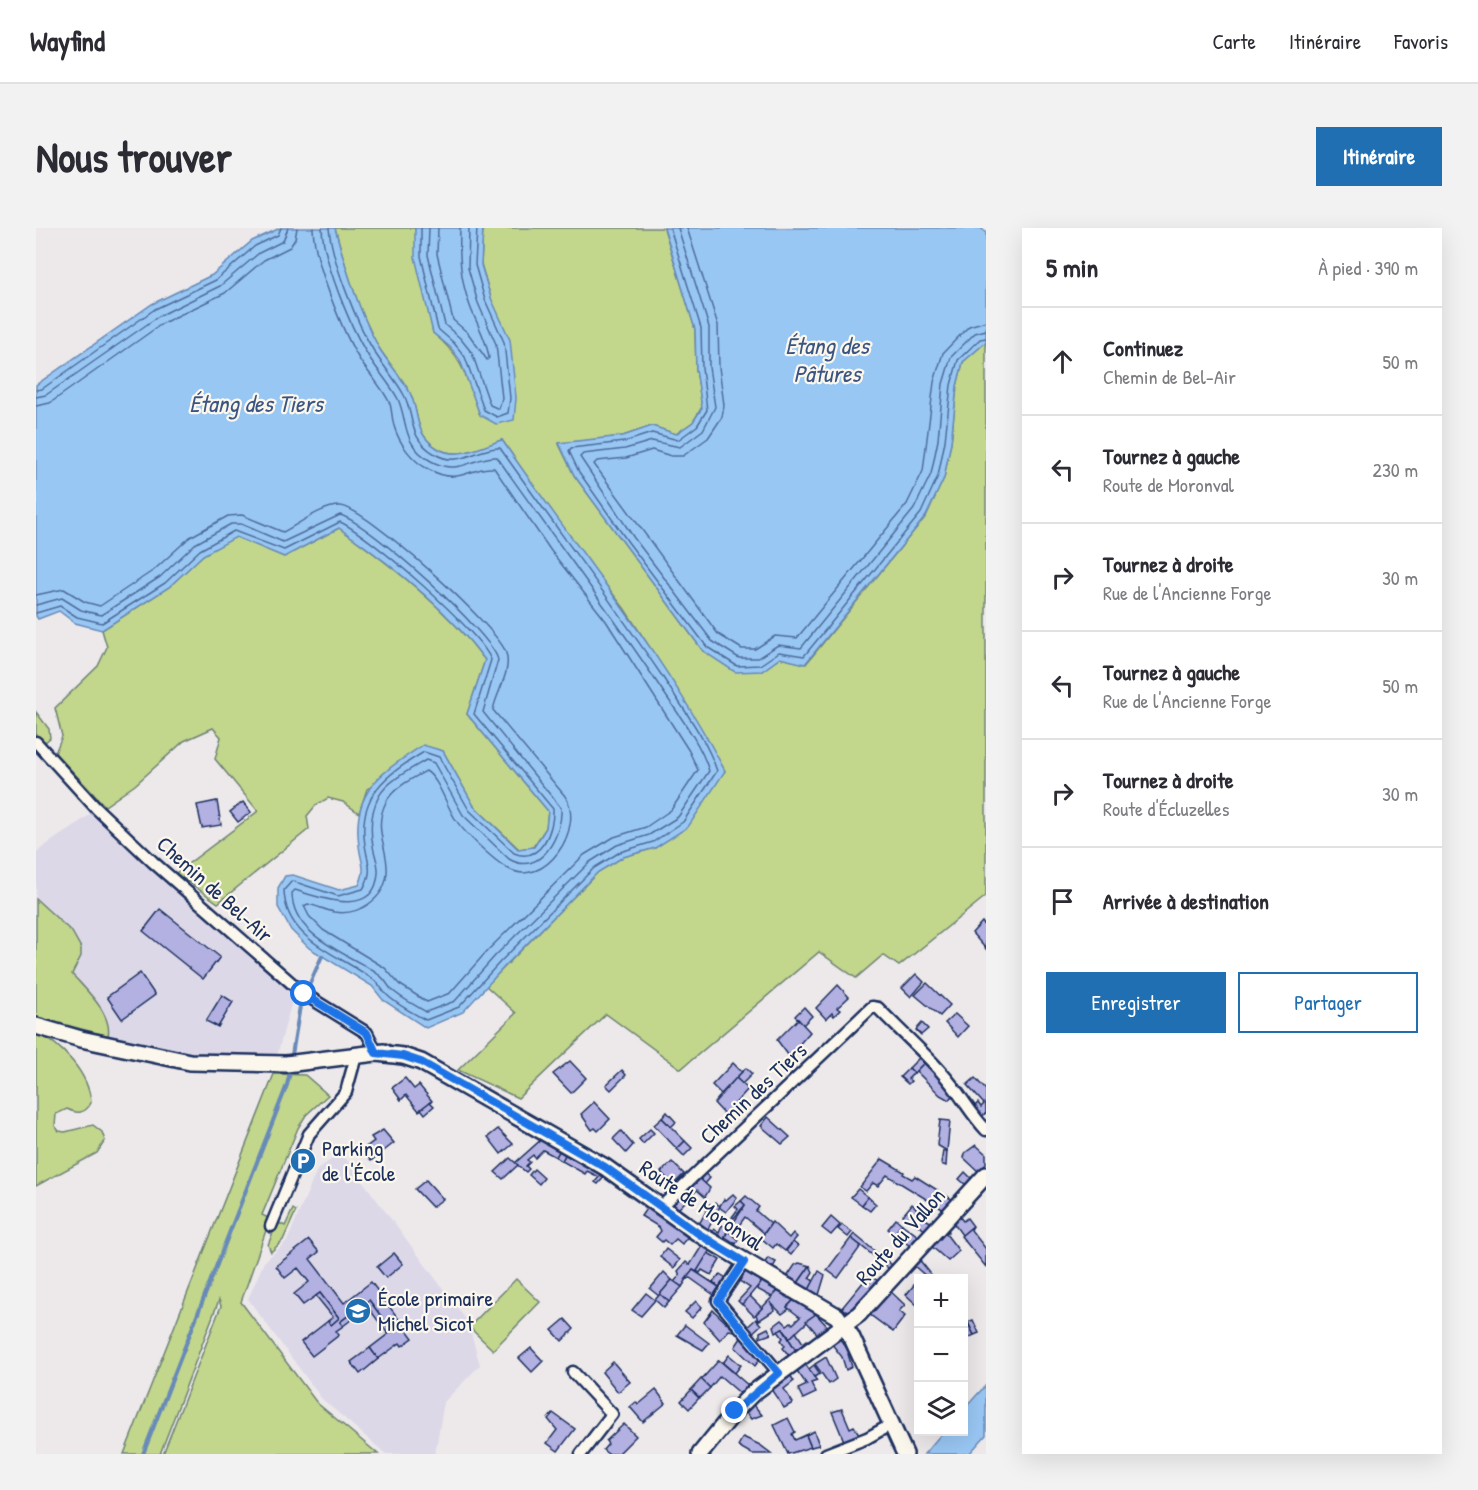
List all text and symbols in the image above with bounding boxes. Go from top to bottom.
text: Wayfind [30,22,105,60]
text: Carte [1213,27,1256,56]
text: Itinéraire [1289,27,1361,56]
text: Favoris [1394,27,1448,56]
button: Itinéraire [1316,127,1442,186]
text: Nous trouver [36,128,232,185]
text: 5 min [1046,250,1098,285]
text: À pied · 390 m [1318,254,1418,281]
water label: Étang des Pâtures [785,329,871,389]
text: Continuez [1103,333,1183,363]
icon: ahead [1046,345,1079,378]
text: 50 m [1382,348,1418,375]
text: Chemin de Bel-Air [1103,363,1236,390]
water label: Étang des Tiers [189,387,326,420]
text: Tournez à gauche [1103,441,1240,471]
icon: left [1046,453,1079,486]
text: 230 m [1373,456,1418,483]
text: Route de Moronval [1103,471,1234,498]
text: Tournez à droite [1103,549,1233,579]
icon: right [1046,561,1079,594]
text: 30 m [1382,564,1418,591]
text: Rue de l'Ancienne Forge [1103,579,1271,606]
text: Tournez à gauche [1103,657,1240,687]
icon: left [1046,669,1079,702]
text: 50 m [1382,672,1418,699]
text: Rue de l'Ancienne Forge [1103,687,1271,714]
text: Tournez à droite [1103,765,1233,795]
icon: right [1046,777,1079,810]
text: 30 m [1382,780,1418,807]
text: Route d'Écluzelles [1103,795,1229,822]
street label: Chemin de Bel-Air [151,829,280,949]
icon: arrive [1046,885,1079,918]
text: Arrivée à destination [1103,886,1269,916]
button: Enregistrer [1046,972,1226,1033]
button: Partager [1238,972,1418,1033]
route start [290,980,316,1006]
street label: Chemin des Tiers [693,1035,813,1151]
place label: Parking de l'École [322,1133,396,1188]
parking icon: Parking de l'École [288,1146,318,1176]
street label: Route de Moronval [634,1152,770,1258]
street label: Route du Vallon [848,1181,952,1291]
map controls [914,1274,968,1436]
button: + [914,1274,968,1328]
place label: École primaire Michel Sicot [378,1283,494,1338]
school or university icon: École primaire Michel Sicot [343,1296,373,1326]
button: − [914,1328,968,1382]
button: layers [914,1382,968,1436]
route end [721,1397,747,1423]

